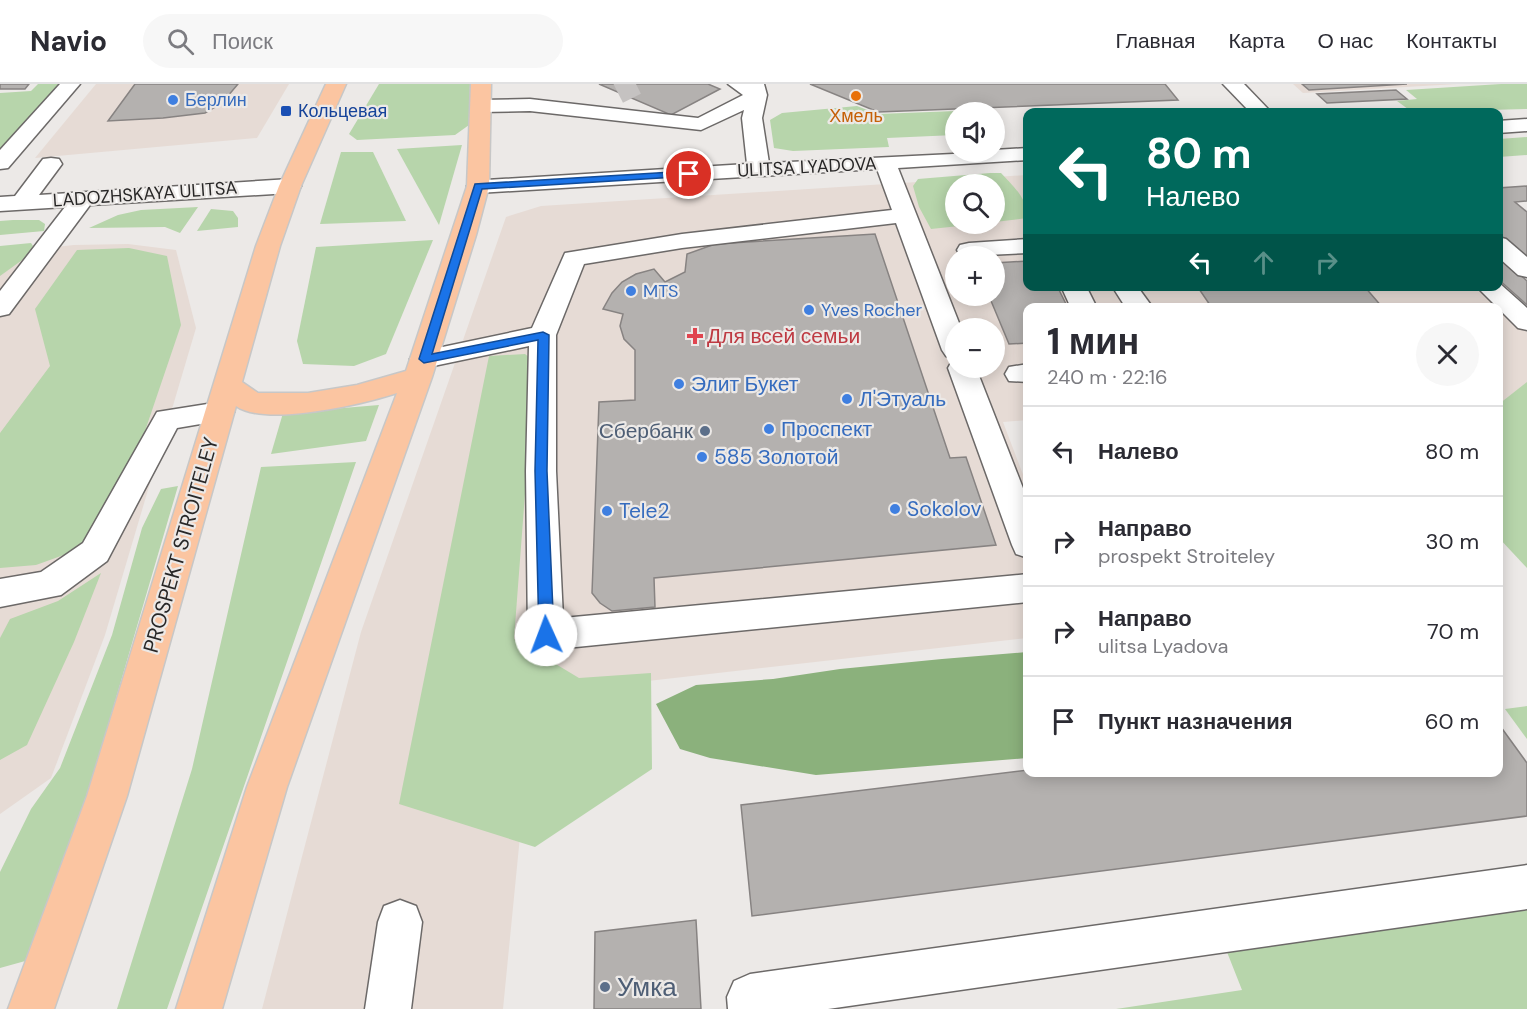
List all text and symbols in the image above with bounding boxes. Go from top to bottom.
search box [143,14,563,68]
text: Navio [30,23,107,60]
icon: search [164,25,197,58]
text: Поиск [212,27,273,56]
text: Главная [1115,27,1195,55]
text: Карта [1228,27,1285,55]
text: О нас [1318,27,1373,55]
text: Контакты [1406,27,1497,55]
place label: Берлин [185,88,247,112]
marker: Хмель [849,89,863,103]
marker: Берлин [166,93,180,107]
place label: Кольцевая [298,99,387,123]
map controls [945,102,1005,378]
button: sound [945,102,1005,162]
marker: Кольцевая [279,104,293,118]
place label: Хмель [829,104,883,128]
text: 80 m [1146,126,1252,181]
icon: left [1047,132,1125,210]
pin [663,148,714,199]
street label: ULITSA LYADOVA [737,151,877,183]
icon: arrive [672,157,705,190]
button: search [945,174,1005,234]
street label: LADOZHSKAYA ULITSA [52,176,238,212]
text: Налево [1146,179,1240,214]
button: + [945,246,1005,306]
icon: left [1184,246,1217,279]
icon: ahead [1247,246,1280,279]
icon: right [1310,246,1343,279]
place label: MTS [643,279,678,303]
marker: MTS [624,284,638,298]
place label: Yves Rocher [821,298,922,322]
marker: Yves Rocher [802,303,816,317]
button: − [945,318,1005,378]
text: 1 мин [1047,318,1139,365]
place label: Для всей семьи [707,322,860,350]
button: close [1416,323,1479,386]
marker: Для всей семьи [688,329,702,343]
text: 240 m · 22:16 [1047,364,1168,390]
place label: Элит Букет [691,370,799,398]
marker: Элит Букет [672,377,686,391]
place label: Л'Этуаль [859,385,946,413]
marker: Л'Этуаль [840,392,854,406]
place label: Проспект [781,415,872,443]
place label: Сбербанк [599,417,694,445]
marker: Проспект [762,422,776,436]
marker: Сбербанк [698,424,712,438]
street label: PROSPEKT STROITELEY [137,434,225,656]
icon: left [1047,435,1080,468]
text: Налево [1098,437,1179,466]
text: 80 m [1425,437,1479,466]
place label: 585 Золотой [714,443,838,471]
marker: 585 Золотой [695,450,709,464]
place label: Sokolov [907,495,982,523]
place label: Tele2 [619,497,670,525]
marker: Sokolov [888,502,902,516]
marker: Tele2 [600,504,614,518]
text: Направо [1098,514,1192,543]
icon: right [1047,525,1080,558]
text: 30 m [1425,527,1479,556]
text: prospekt Stroiteley [1098,543,1275,569]
position arrow [514,603,578,667]
text: Направо [1098,604,1192,633]
icon: right [1047,615,1080,648]
text: 70 m [1427,617,1479,646]
text: ulitsa Lyadova [1098,633,1228,659]
icon: arrive [1047,705,1080,738]
text: Пункт назначения [1098,707,1293,736]
text: 60 m [1425,707,1479,736]
place label: Умка [617,970,677,1004]
marker: Умка [598,980,612,994]

